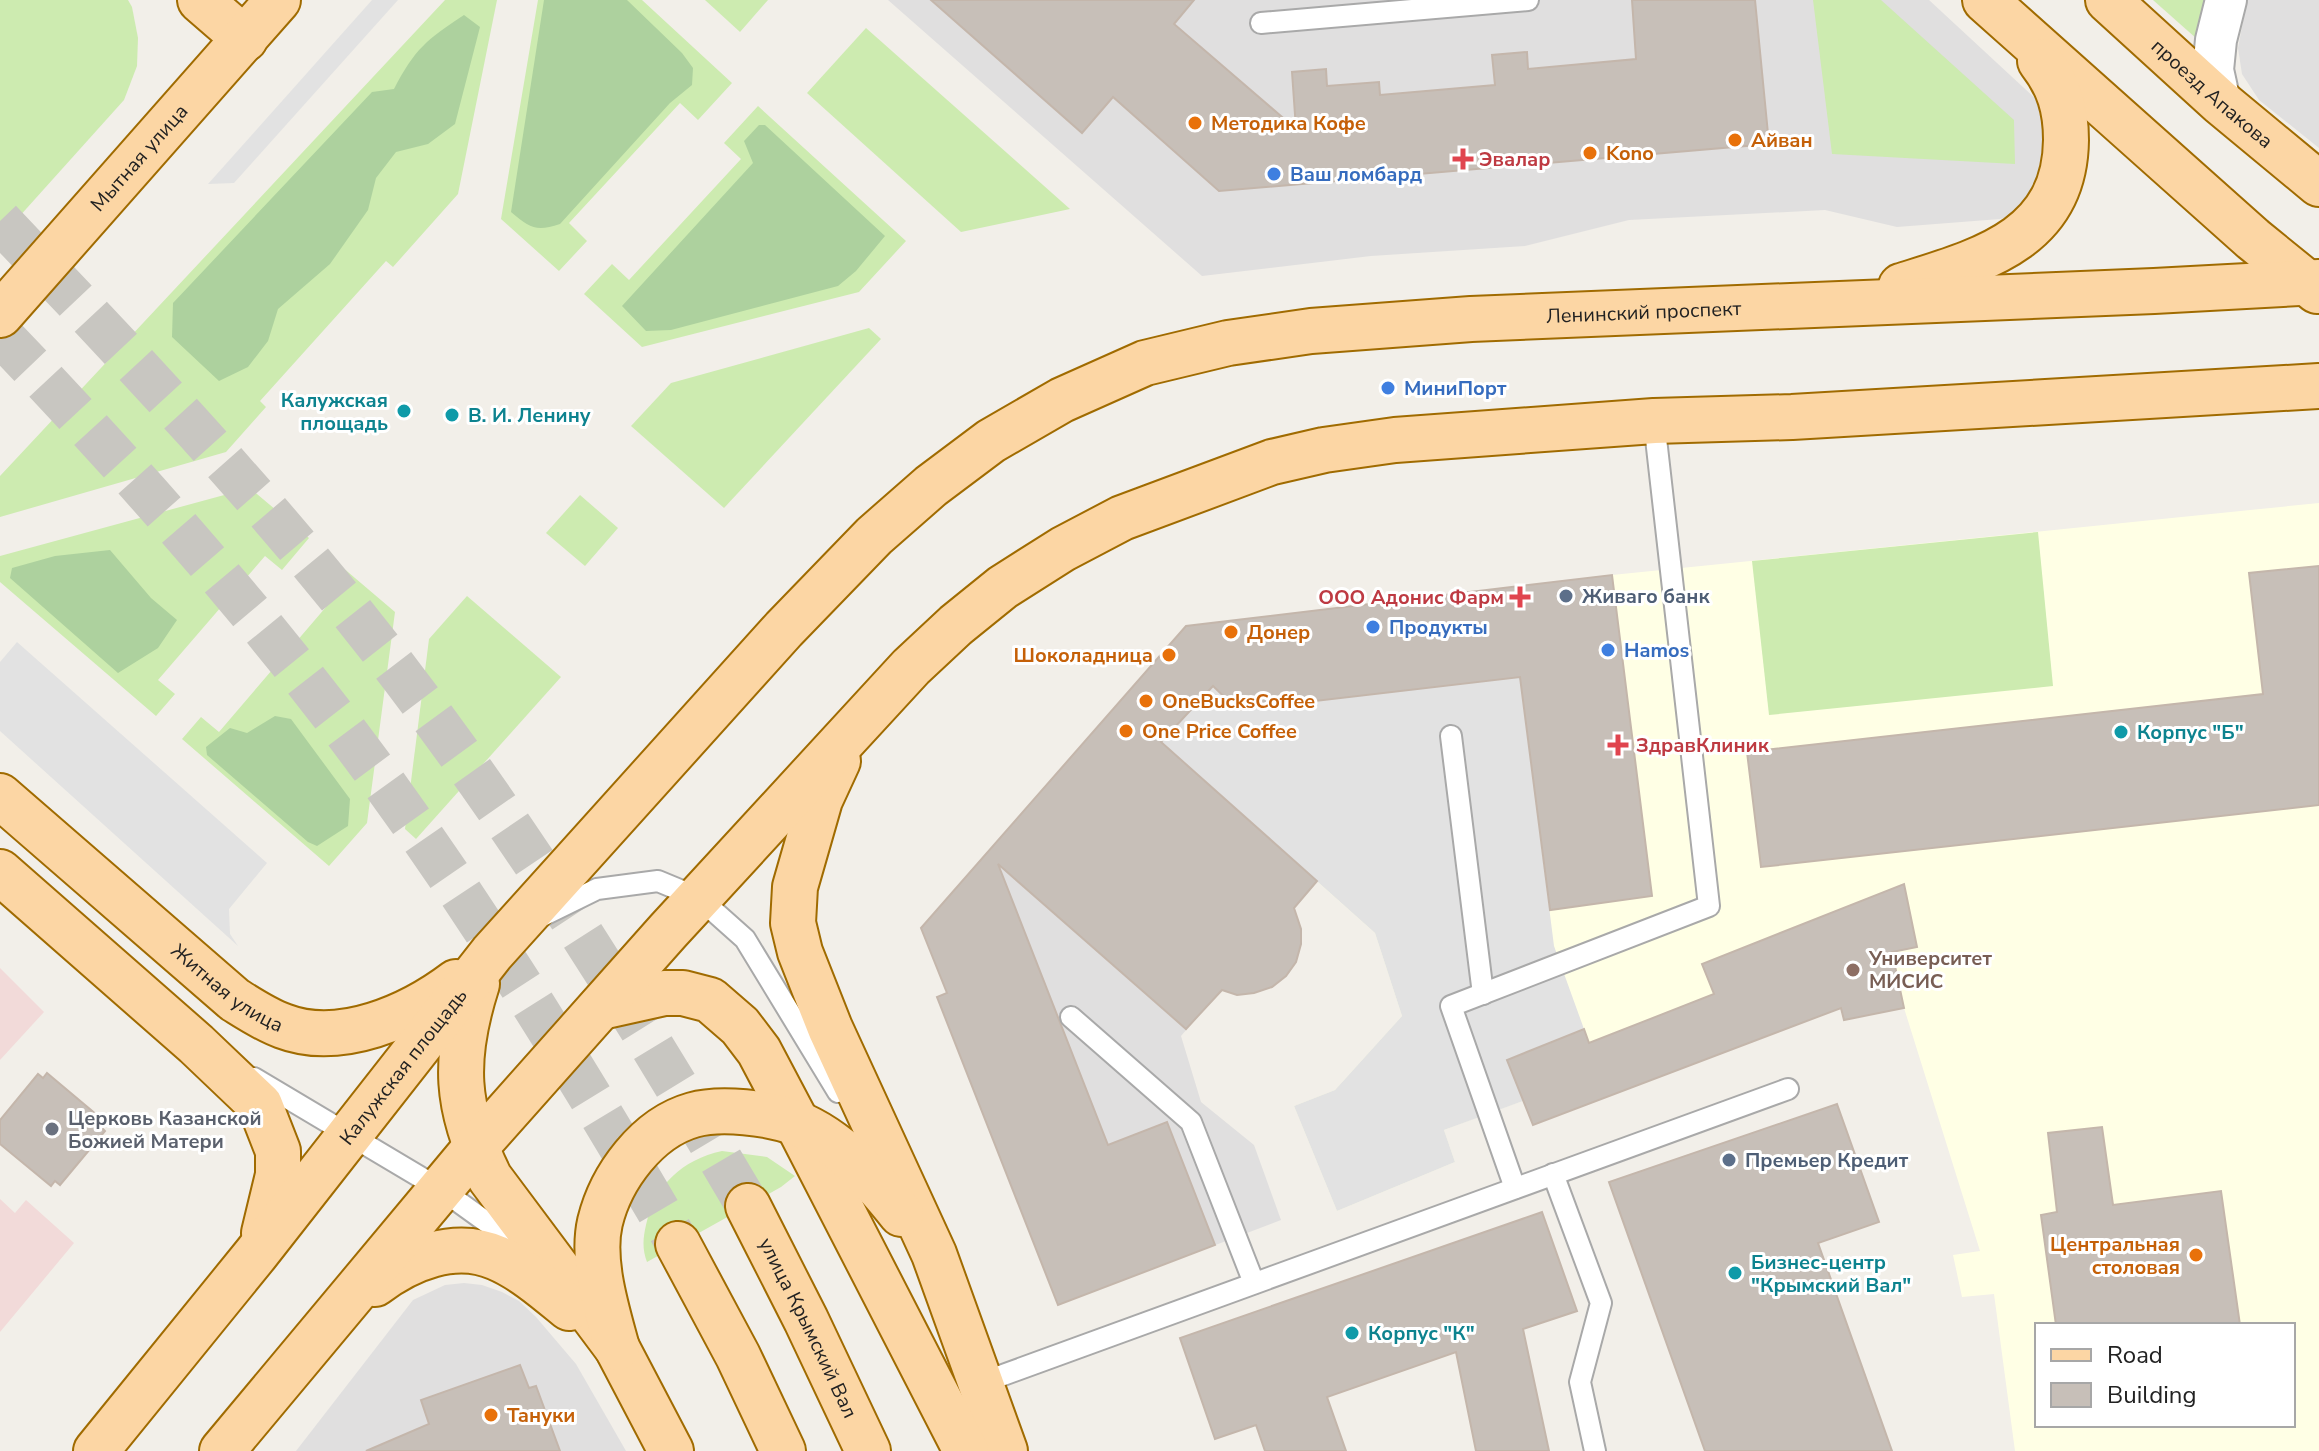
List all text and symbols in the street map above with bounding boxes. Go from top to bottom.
street label: проезд Апакова [2146,33,2279,154]
street label: Мытная улица [84,98,194,217]
place label: Методика Кофе [1211,110,1366,137]
marker: Методика Кофе [1186,114,1204,132]
place label: Айван [1751,127,1813,154]
marker: Айван [1726,131,1744,149]
place label: Kono [1606,140,1654,167]
marker: Kono [1581,144,1599,162]
place label: Эвалар [1479,146,1551,173]
marker: Эвалар [1454,150,1472,168]
place label: Ваш ломбард [1290,161,1422,188]
marker: Ваш ломбард [1265,165,1283,183]
street label: Ленинский проспект [1545,294,1742,329]
place label: МиниПорт [1404,375,1507,402]
marker: МиниПорт [1379,379,1397,397]
place label: Калужская площадь [281,387,388,437]
marker: Калужская площадь [395,402,413,420]
place label: В. И. Ленину [468,402,591,429]
marker: В. И. Ленину [443,406,461,424]
place label: Живаго банк [1582,583,1710,610]
place label: ООО Адонис Фарм [1318,584,1504,611]
marker: Живаго банк [1557,587,1575,605]
marker: ООО Адонис Фарм [1511,588,1529,606]
place label: Продукты [1389,614,1488,641]
marker: Продукты [1364,618,1382,636]
place label: Донер [1247,619,1310,646]
marker: Донер [1222,623,1240,641]
place label: Hamos [1624,637,1689,664]
marker: Hamos [1599,641,1617,659]
place label: Шоколадница [1014,642,1153,669]
marker: Шоколадница [1160,646,1178,664]
place label: OneBucksCoffee [1162,688,1315,715]
marker: OneBucksCoffee [1137,692,1155,710]
place label: One Price Coffee [1142,718,1297,745]
place label: Корпус "Б" [2137,719,2244,746]
marker: One Price Coffee [1117,722,1135,740]
marker: Корпус "Б" [2112,723,2130,741]
place label: ЗдравКлиник [1636,732,1770,759]
marker: ЗдравКлиник [1607,734,1629,756]
street label: Житная улица [166,937,287,1038]
place label: Университет МИСИС [1868,945,1992,995]
marker: Университет МИСИС [1844,961,1862,979]
street label: Калужская площадь [333,983,473,1151]
place label: Церковь Казанской Божией Матери [68,1105,262,1155]
marker: Церковь Казанской Божией Матери [43,1120,61,1138]
place label: Премьер Кредит [1745,1147,1909,1174]
marker: Премьер Кредит [1720,1151,1738,1169]
place label: Центральная столовая [2050,1231,2180,1281]
street label: улица Крымский Вал [753,1233,864,1422]
marker: Центральная столовая [2187,1246,2205,1264]
place label: Бизнес-центр "Крымский Вал" [1751,1249,1911,1299]
marker: Бизнес-центр "Крымский Вал" [1726,1264,1744,1282]
place label: Корпус "К" [1368,1320,1475,1347]
legend [2035,1323,2295,1427]
marker: Корпус "К" [1343,1324,1361,1342]
text: Road [2107,1339,2163,1371]
text: Building [2107,1379,2197,1411]
place label: Тануки [507,1402,575,1429]
marker: Тануки [482,1406,500,1424]

